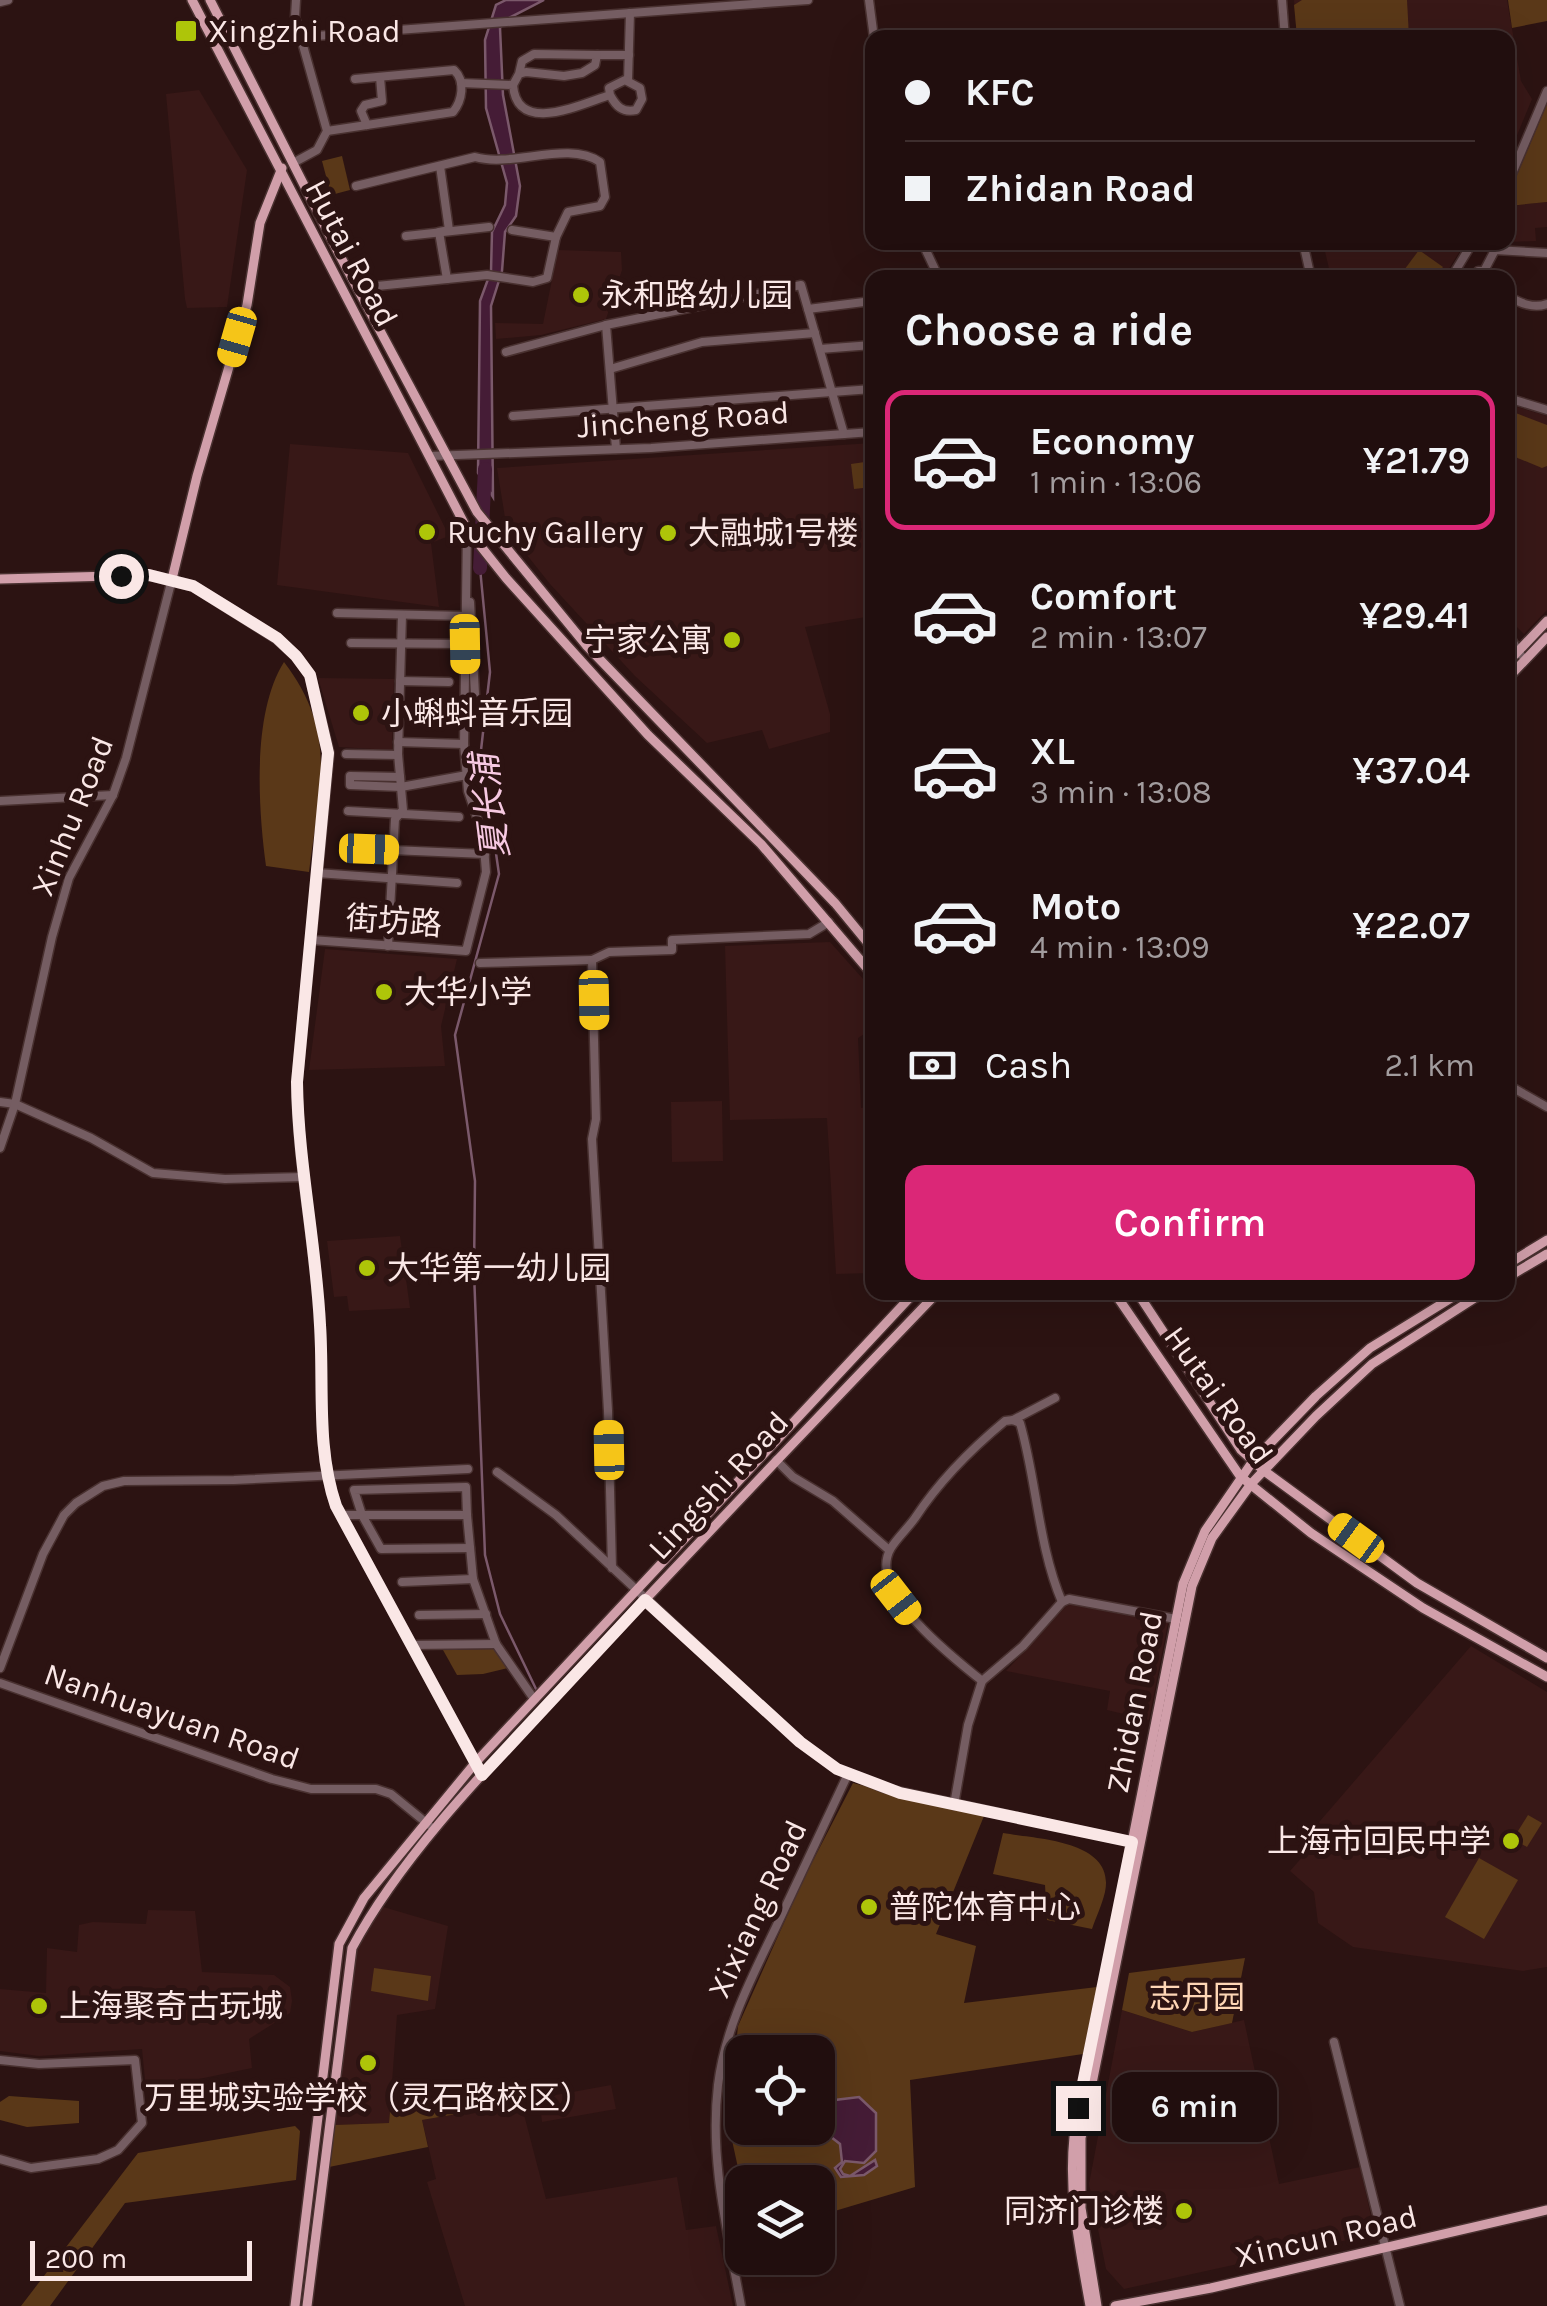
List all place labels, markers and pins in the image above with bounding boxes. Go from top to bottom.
place label: Xingzhi Road [208,13,401,50]
marker: Xingzhi Road [173,18,199,44]
place label: 永和路幼儿园 [601,277,793,314]
marker: 永和路幼儿园 [570,284,592,306]
place label: Ruchy Gallery [447,514,643,551]
place label: 大融城1号楼 [688,515,859,552]
marker: Ruchy Gallery [416,521,438,543]
marker: 大融城1号楼 [657,522,679,544]
place label: 宁家公寓 [584,622,712,659]
marker: 宁家公寓 [721,629,743,651]
place label: 小蝌蚪音乐园 [381,695,573,732]
marker: 小蝌蚪音乐园 [350,702,372,724]
place label: 大华小学 [404,974,532,1011]
marker: 大华小学 [373,981,395,1003]
place label: 大华第一幼儿园 [387,1250,611,1287]
marker: 大华第一幼儿园 [356,1257,378,1279]
place label: 上海市回民中学 [1267,1823,1491,1860]
marker: 上海市回民中学 [1500,1830,1522,1852]
place label: 普陀体育中心 [889,1889,1081,1926]
marker: 普陀体育中心 [858,1896,880,1918]
place label: 上海聚奇古玩城 [59,1988,283,2025]
marker: 上海聚奇古玩城 [28,1995,50,2017]
marker: 万里城实验学校（灵石路校区） [357,2052,379,2074]
place label: 万里城实验学校（灵石路校区） [144,2080,592,2117]
place label: 同济门诊楼 [1004,2193,1164,2230]
marker: 同济门诊楼 [1173,2200,1195,2222]

